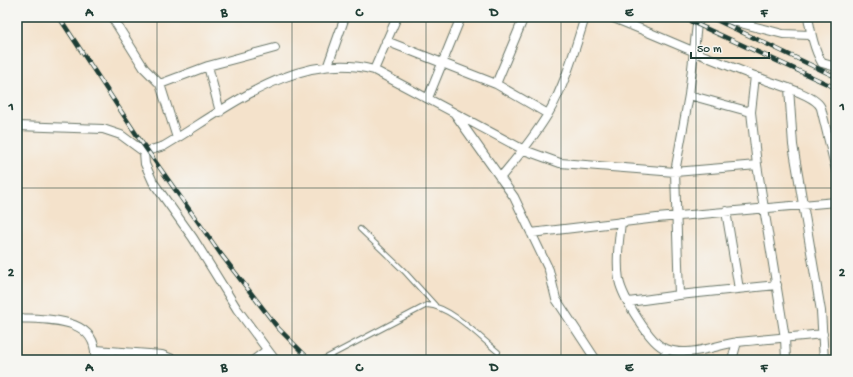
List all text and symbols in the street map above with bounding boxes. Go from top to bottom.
text: A [84,6,94,21]
text: B [220,6,229,21]
text: C [354,6,364,21]
text: D [489,6,499,21]
text: E [625,6,634,21]
text: F [760,6,769,21]
scale bar [691,34,769,60]
text: 50 m [697,43,722,57]
text: 1 [7,100,14,115]
text: 1 [838,100,845,115]
text: 2 [8,266,15,281]
text: 2 [839,266,846,281]
text: A [84,361,94,376]
text: B [220,361,229,376]
text: C [354,361,364,376]
text: D [489,361,499,376]
text: E [625,361,634,376]
text: F [760,361,769,376]

